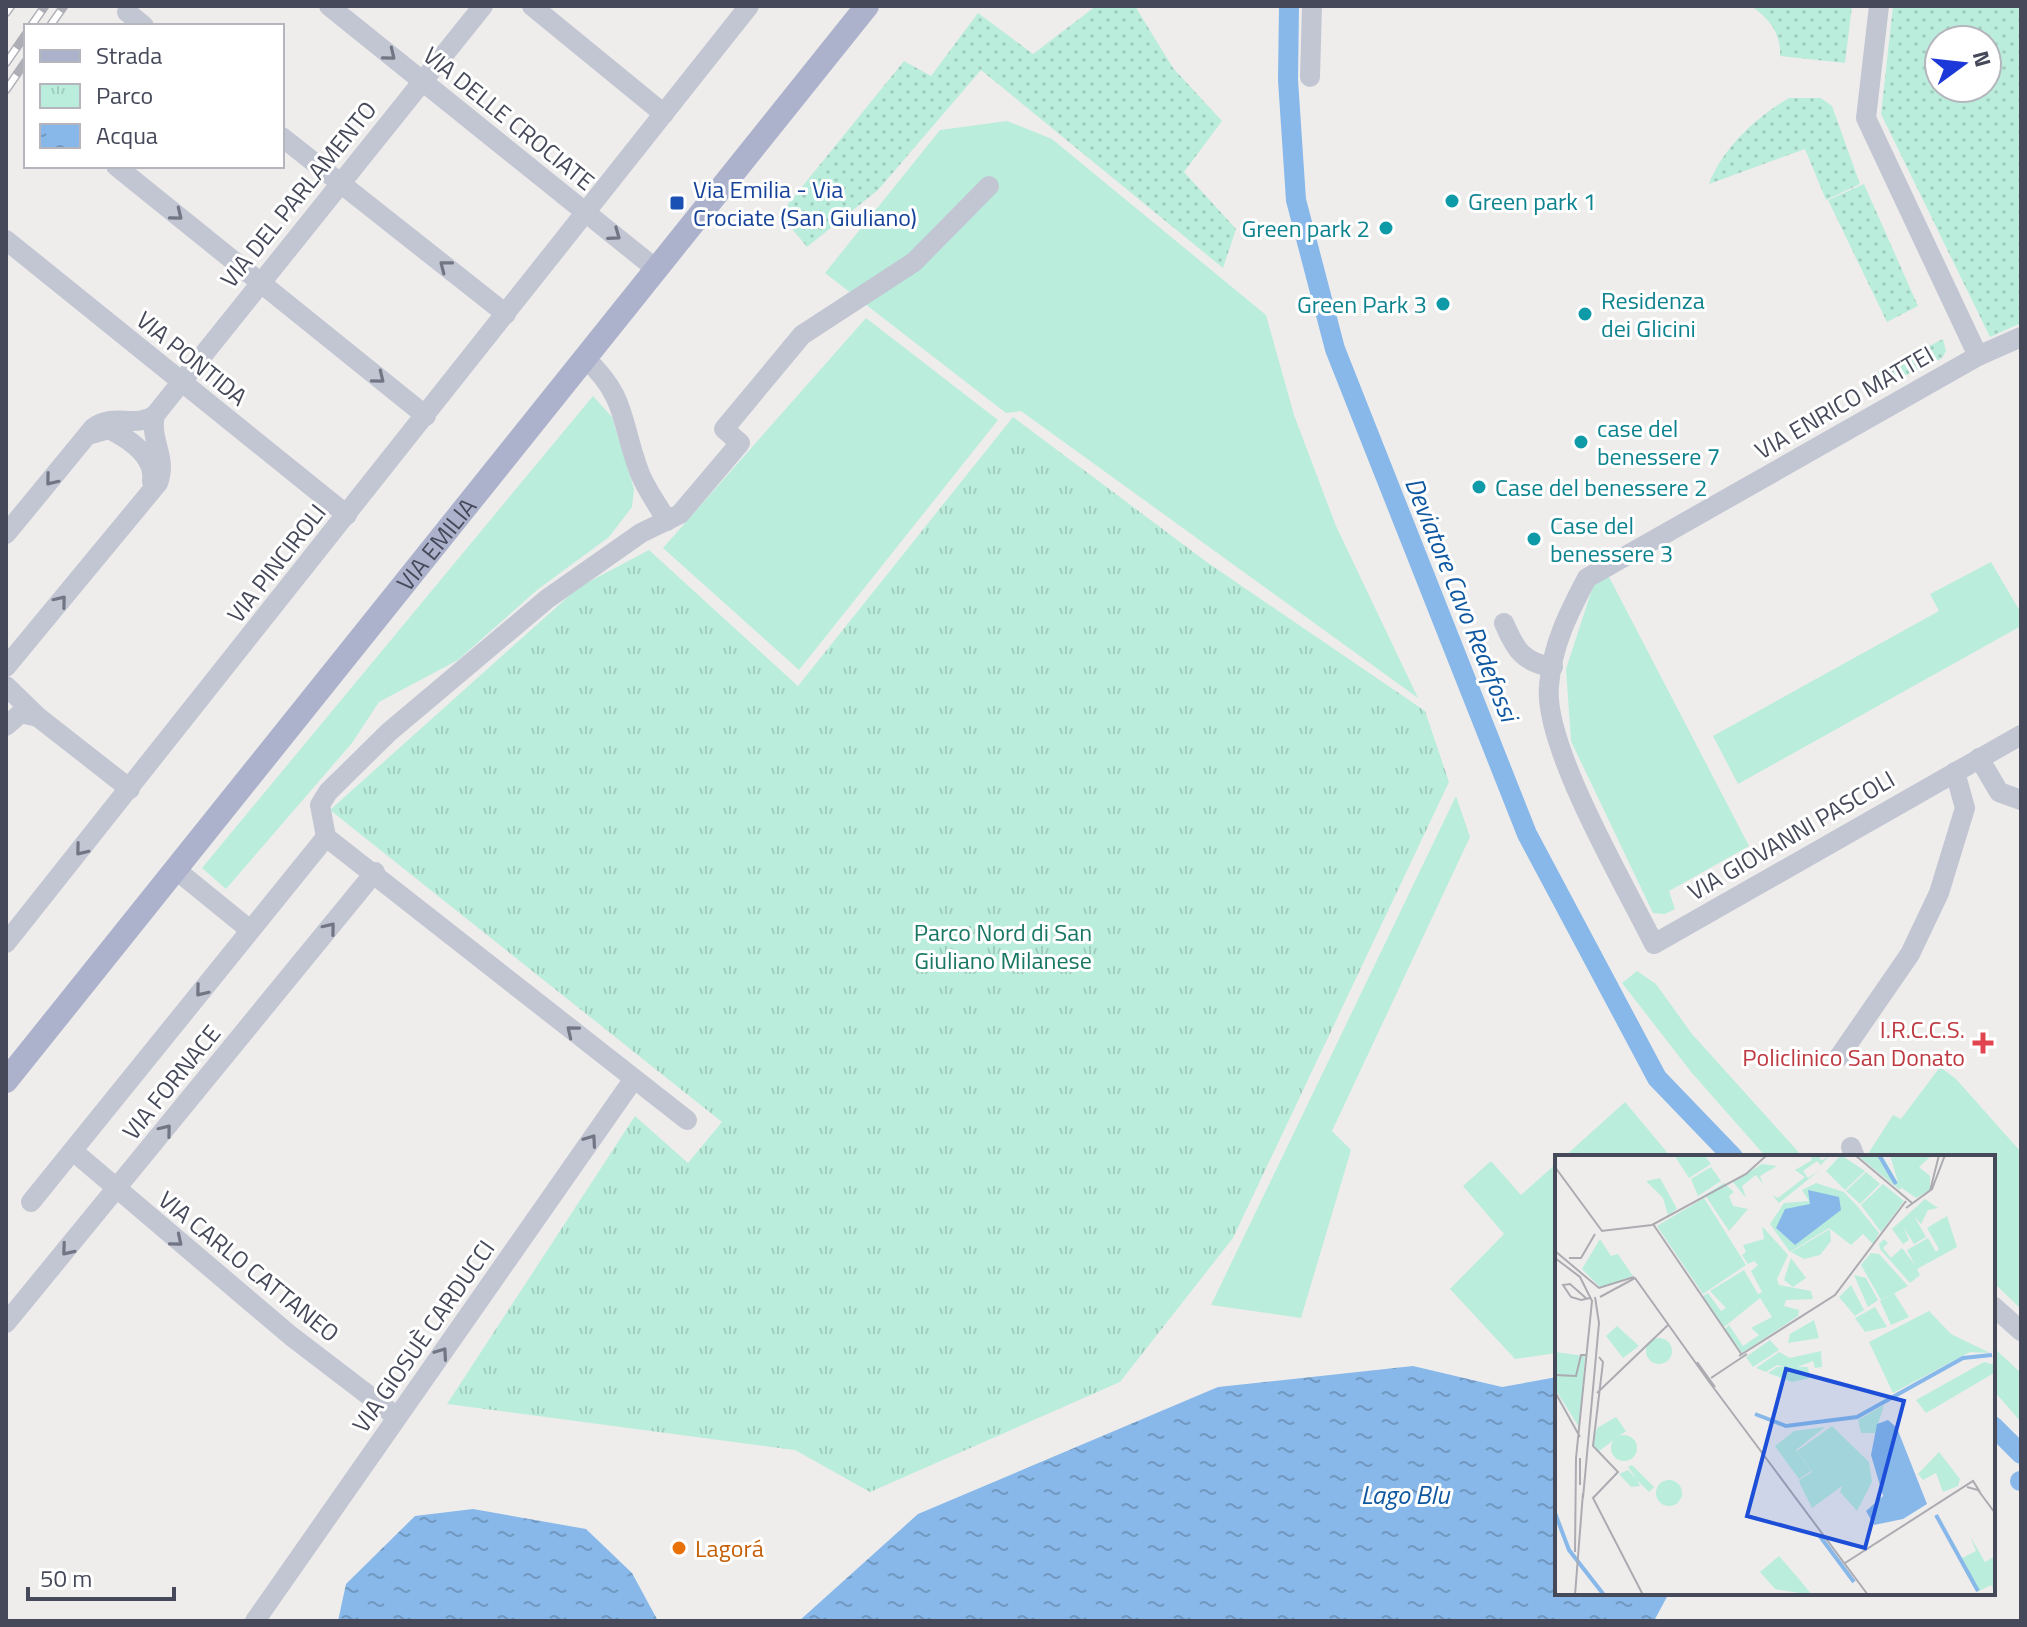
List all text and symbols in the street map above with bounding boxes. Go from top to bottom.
legend [24,24,284,168]
north arrow [1923,24,2003,104]
text: Strada [96,37,162,73]
street label: VIA DELLE CROCIATE [416,37,602,199]
one-way arrow [381,45,395,60]
text: N [1964,47,2001,71]
text: Parco [96,77,153,113]
street label: VIA DEL PARLAMENTO [211,93,385,295]
text: Acqua [96,117,158,153]
place label: Via Emilia - Via Crociate (San Giuliano) [693,171,917,235]
place label: Green park 1 [1468,183,1596,219]
marker: Green park 1 [1443,192,1461,210]
marker: Via Emilia - Via Crociate (San Giuliano) [668,194,686,212]
one-way arrow [168,205,182,220]
place label: Green park 2 [1242,210,1370,246]
marker: Green park 2 [1377,219,1395,237]
one-way arrow [606,225,620,240]
one-way arrow [440,261,454,276]
place label: Residenza dei Glicini [1601,282,1705,346]
place label: Green Park 3 [1297,286,1427,322]
marker: Green Park 3 [1434,295,1452,313]
street label: VIA PONTIDA [129,302,255,414]
marker: Residenza dei Glicini [1576,305,1594,323]
street label: VIA ENRICO MATTEI [1748,336,1940,468]
one-way arrow [370,368,384,383]
place label: case del benessere 7 [1597,410,1720,474]
marker: case del benessere 7 [1572,433,1590,451]
place label: Case del benessere 2 [1495,469,1707,505]
one-way arrow [46,471,61,485]
water label: Deviatore Cavo Redefossi [1395,471,1530,729]
marker: Case del benessere 2 [1470,478,1488,496]
street label: VIA EMILIA [387,490,485,598]
street label: VIA PINCIROLI [218,496,334,630]
place label: Case del benessere 3 [1550,507,1673,571]
marker: Case del benessere 3 [1525,530,1543,548]
one-way arrow [51,595,66,610]
street label: VIA GIOVANNI PASCOLI [1681,761,1901,909]
one-way arrow [76,841,91,855]
park label: Parco Nord di San Giuliano Milanese [914,914,1092,978]
one-way arrow [320,922,334,937]
one-way arrow [196,982,211,996]
place label: I.R.C.C.S. Policlinico San Donato [1742,1011,1965,1075]
street label: VIA FORNACE [113,1017,229,1147]
one-way arrow [566,1027,581,1041]
marker: I.R.C.C.S. Policlinico San Donato [1972,1032,1994,1054]
one-way arrow [156,1125,171,1139]
one-way arrow [581,1134,596,1149]
inset map [1555,1155,1995,1595]
street label: VIA CARLO CATTANEO [151,1182,347,1350]
one-way arrow [167,1231,182,1246]
street label: VIA GIOSUÈ CARDUCCI [343,1232,503,1440]
one-way arrow [62,1241,77,1256]
one-way arrow [432,1348,447,1362]
water label: Lago Blu [1361,1475,1451,1514]
place label: Lagorá [695,1530,764,1566]
marker: Lagorá [670,1539,688,1557]
scale bar [28,1551,174,1601]
text: 50 m [40,1560,92,1596]

